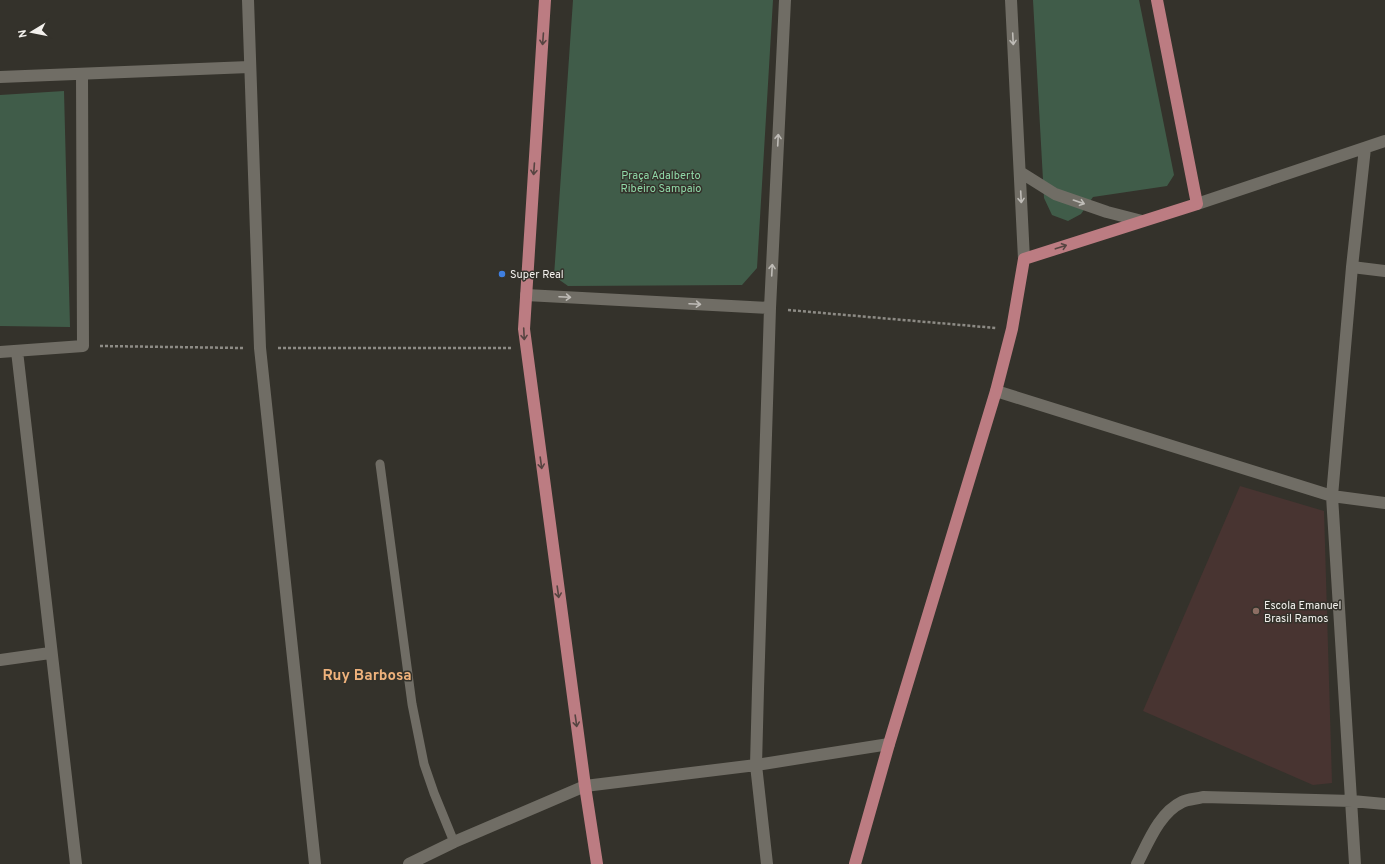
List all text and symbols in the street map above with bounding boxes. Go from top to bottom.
north arrow [12,12,52,52]
text: N [16,28,31,39]
one-way arrow [539,32,546,45]
one-way arrow [1010,32,1017,45]
one-way arrow [775,134,782,147]
one-way arrow [531,162,538,175]
park label: Praça Adalberto Ribeiro Sampaio [621,169,701,196]
one-way arrow [1017,190,1025,203]
one-way arrow [1073,199,1085,207]
one-way arrow [1054,243,1067,250]
one-way arrow [768,264,775,277]
place label: Super Real [510,268,564,282]
marker: Super Real [497,269,507,279]
one-way arrow [558,294,571,301]
one-way arrow [688,301,701,308]
one-way arrow [520,327,528,340]
one-way arrow [537,456,545,469]
one-way arrow [554,585,562,598]
place label: Escola Emanuel Brasil Ramos [1264,599,1341,626]
marker: Escola Emanuel Brasil Ramos [1251,606,1261,616]
district label: Ruy Barbosa [322,667,412,686]
one-way arrow [572,714,580,727]

